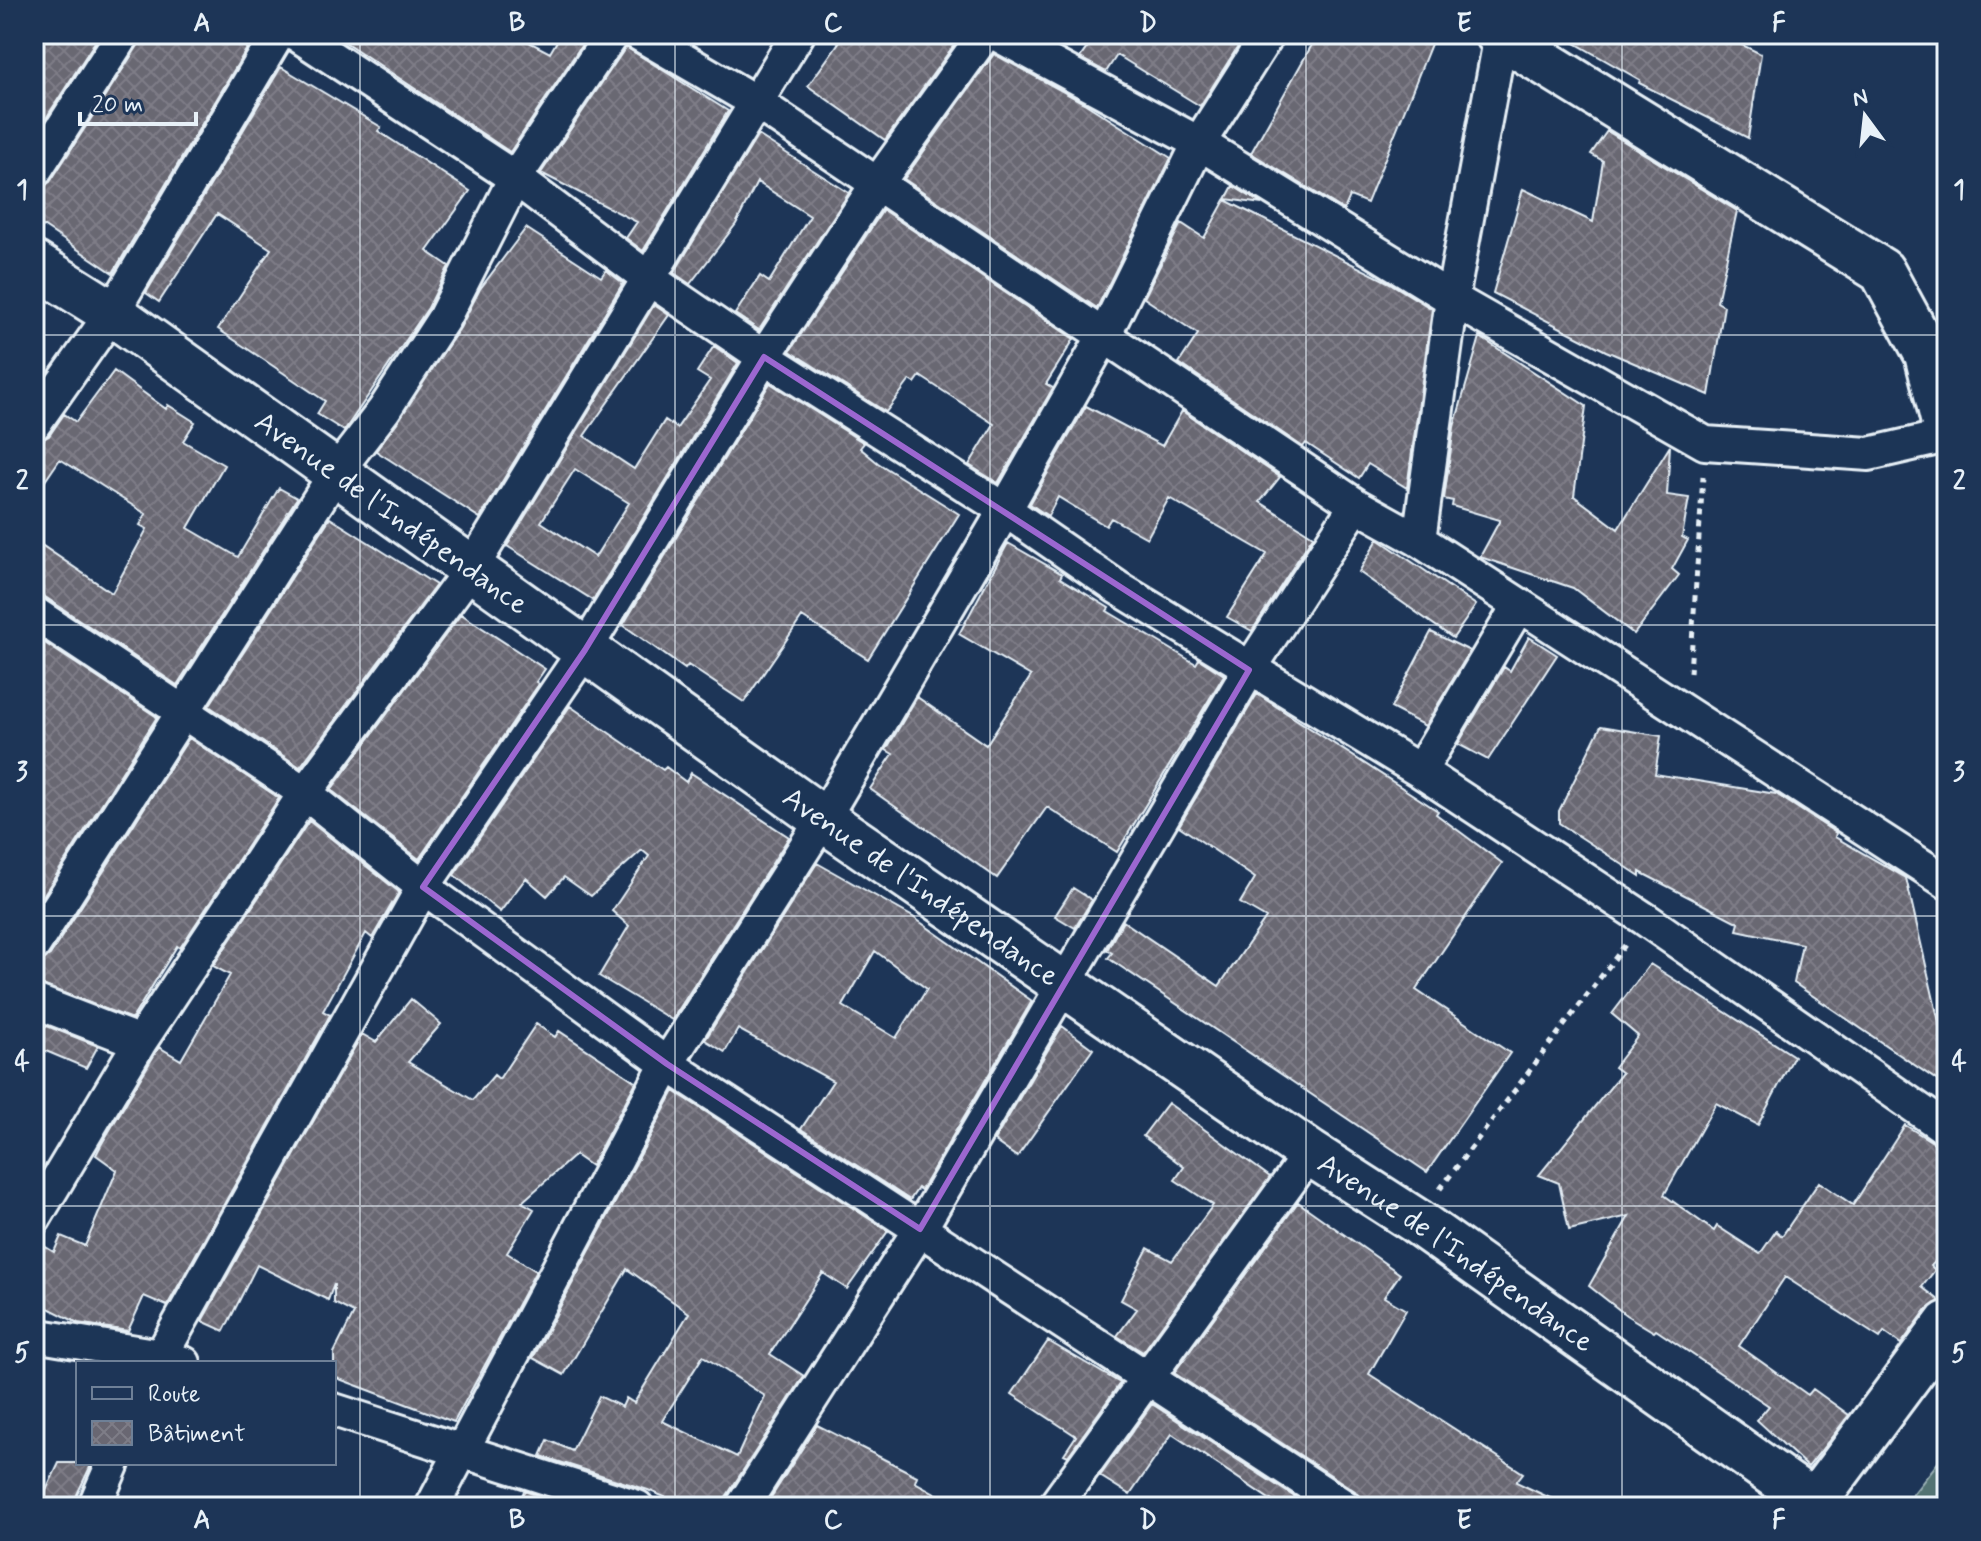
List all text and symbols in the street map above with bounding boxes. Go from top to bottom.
text: A [193,7,211,41]
text: B [509,7,525,41]
text: C [824,7,843,41]
text: D [1139,7,1157,41]
text: E [1456,7,1472,41]
text: F [1772,7,1786,41]
scale bar [80,76,196,126]
north arrow [1825,76,1905,156]
text: N [1850,83,1871,114]
text: 20 m [92,90,143,121]
text: 1 [16,174,28,208]
text: 1 [1953,174,1965,208]
street label: Avenue de l'Indépendance [246,403,536,625]
text: 2 [16,465,29,499]
text: 2 [1953,465,1966,499]
text: 3 [16,756,28,790]
text: 3 [1953,756,1965,790]
street label: Avenue de l'Indépendance [774,778,1067,996]
text: 4 [14,1046,30,1080]
text: 4 [1951,1046,1967,1080]
street label: Avenue de l'Indépendance [1309,1145,1602,1362]
text: 5 [14,1337,30,1371]
text: 5 [1951,1337,1967,1371]
legend [76,1361,336,1465]
text: Route [148,1379,200,1410]
text: Bâtiment [148,1419,246,1450]
text: A [193,1504,211,1538]
text: B [509,1504,525,1538]
text: C [824,1504,843,1538]
text: D [1139,1504,1157,1538]
text: E [1456,1504,1472,1538]
text: F [1772,1504,1786,1538]

